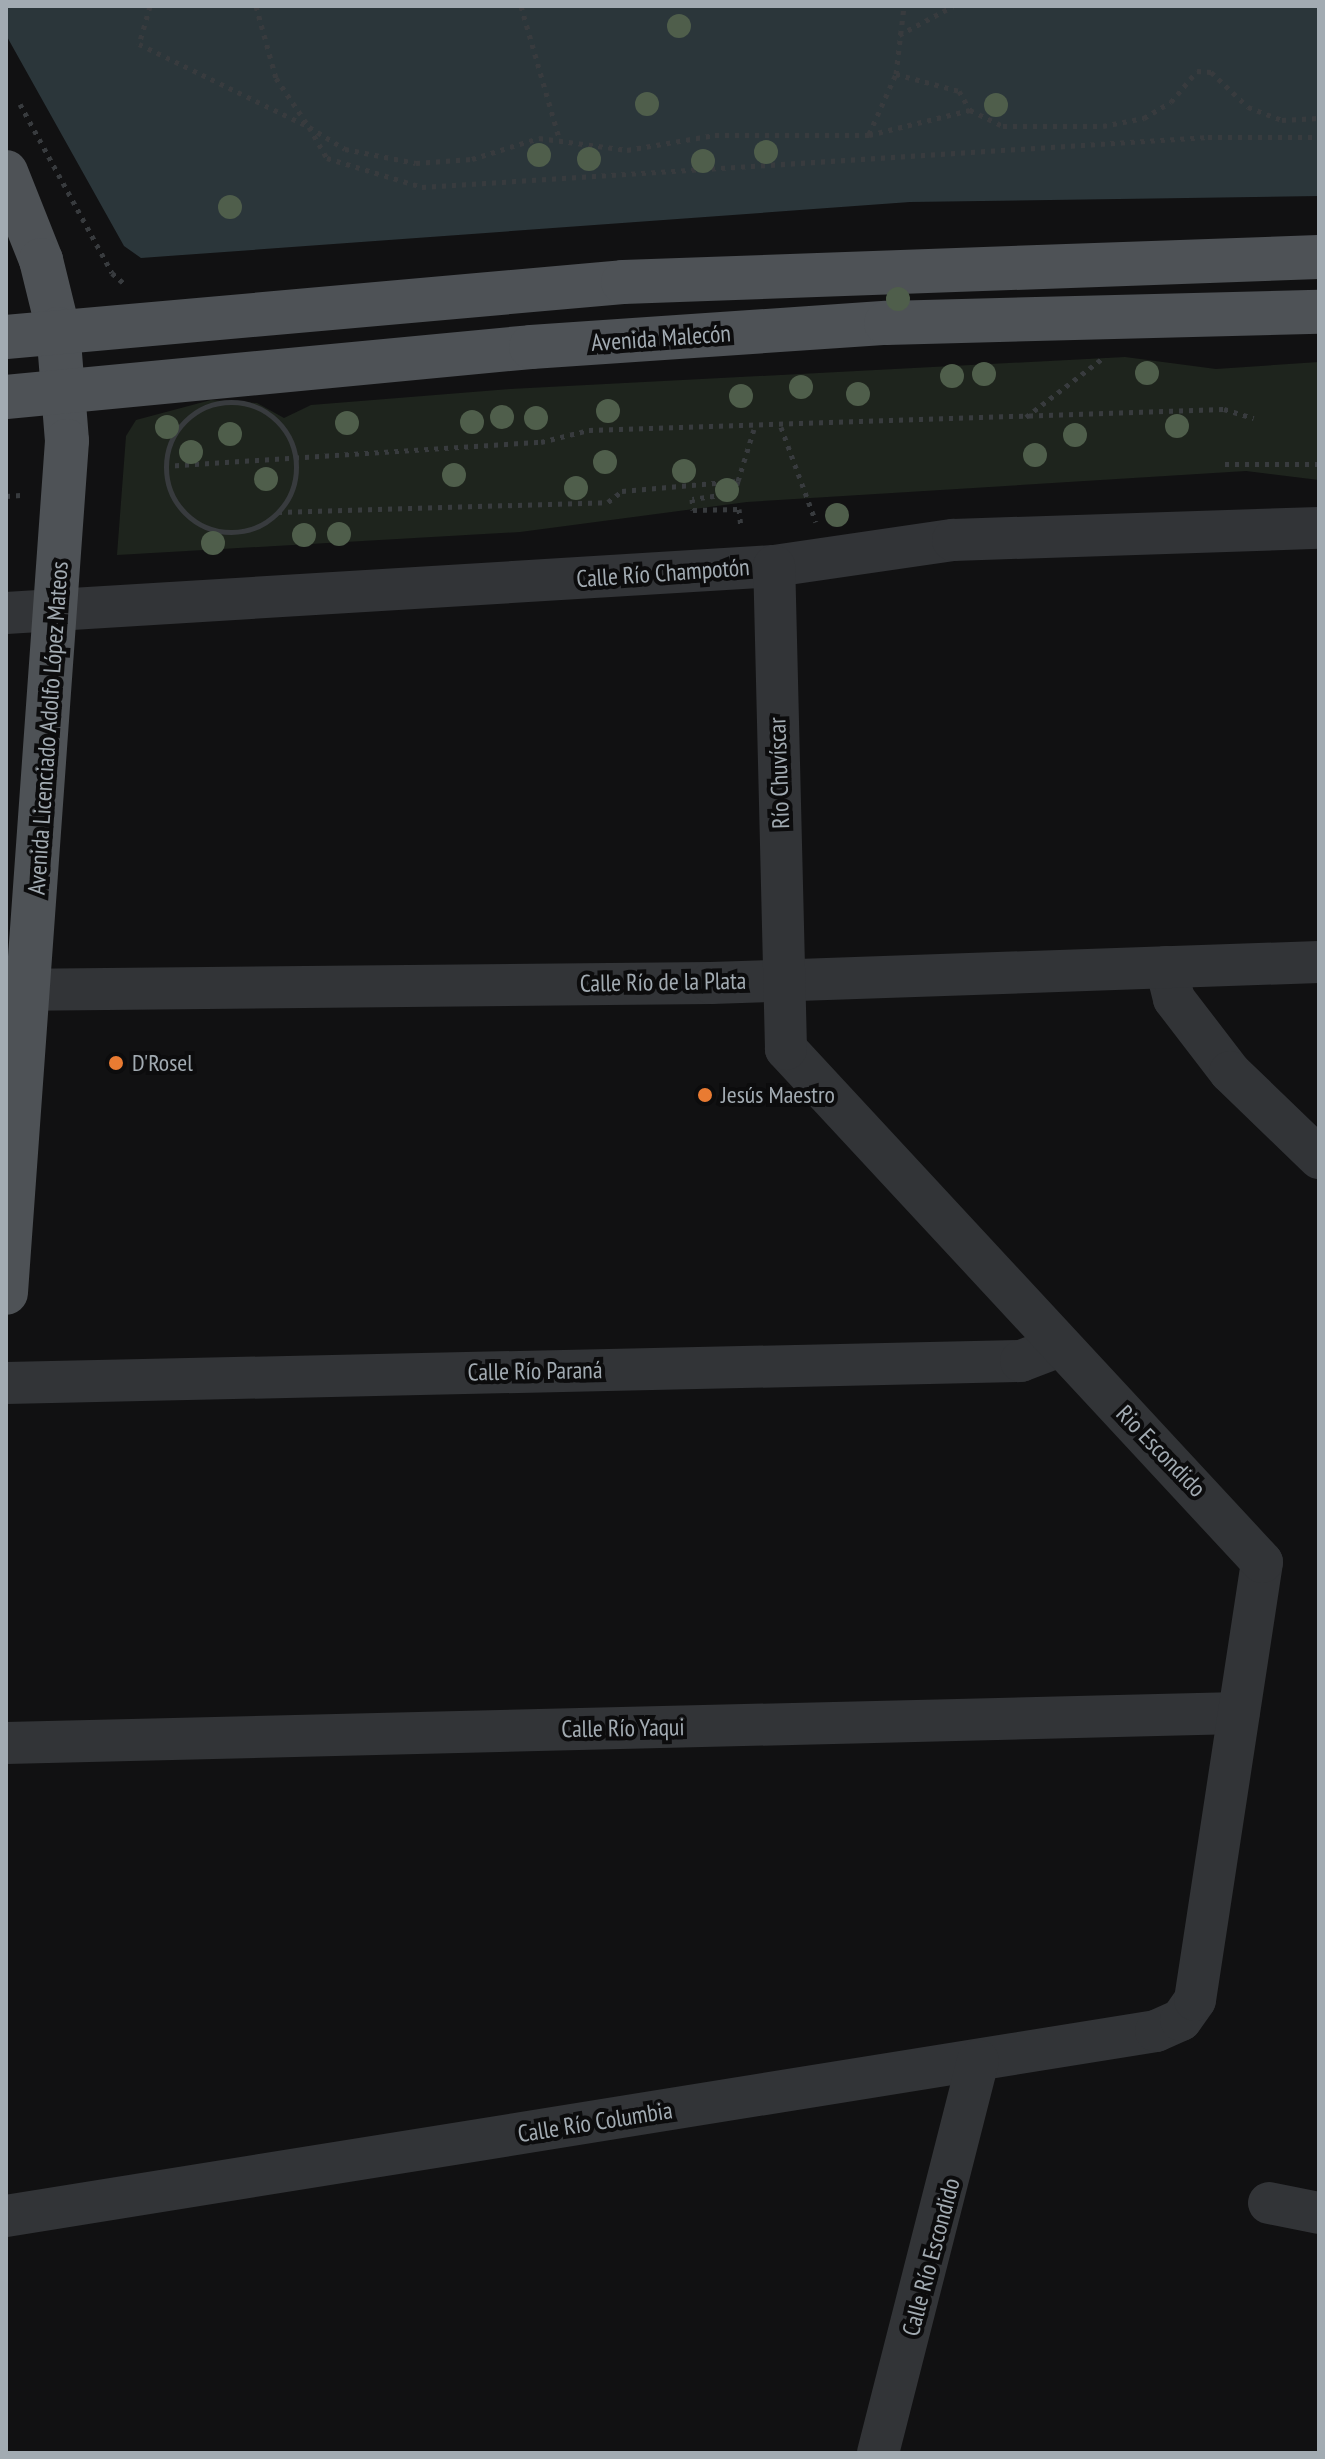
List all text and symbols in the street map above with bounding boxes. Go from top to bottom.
street label: Avenida Malecón [590,319,732,357]
street label: Calle Río Champotón [575,553,751,593]
street label: Avenida Licenciado Adolfo López Mateos [22,560,74,896]
street label: Río Chuvíscar [763,717,795,829]
street label: Calle Río de la Plata [579,966,747,998]
place label: D'Rosel [132,1049,193,1077]
marker: D'Rosel [107,1054,125,1072]
place label: Jesús Maestro [721,1081,835,1109]
marker: Jesús Maestro [696,1086,714,1104]
street label: Calle Río Paraná [467,1355,603,1387]
street label: Rio Escondido [1110,1399,1212,1503]
street label: Calle Río Yaqui [561,1713,685,1743]
street label: Calle Río Columbia [516,2096,674,2148]
street label: Calle Río Escondido [896,2175,966,2339]

